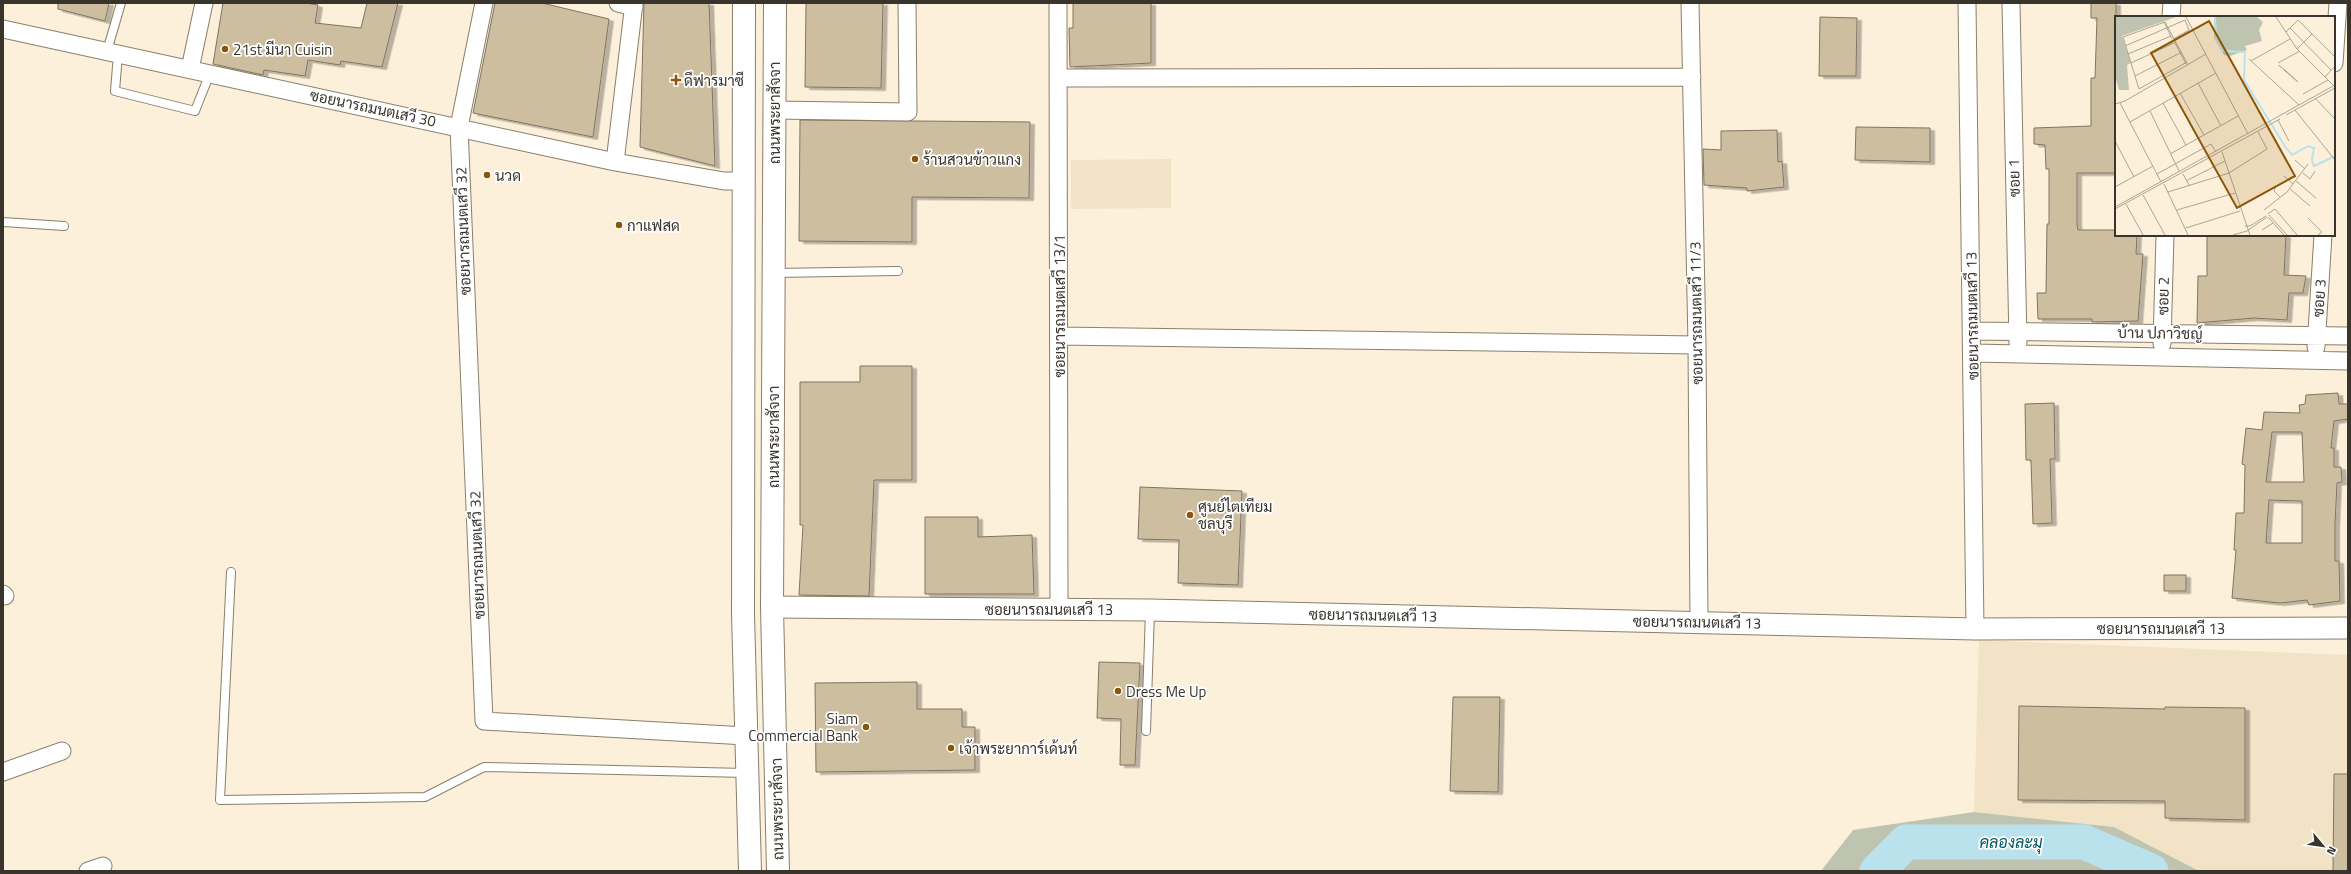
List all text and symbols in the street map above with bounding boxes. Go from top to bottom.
inset map [2115,16,2335,236]
place label: 21st มีนา Cuisin [233,38,332,61]
marker: 21st มีนา Cuisin [220,44,230,54]
street label: ถนนพระยาสัจจา [763,62,786,164]
place label: ดีฟารมาซี [684,69,744,92]
marker: ดีฟารมาซี [671,75,681,85]
street label: ซอยนารถมนตเสวี 30 [308,83,438,133]
place label: ร้านสวนข้าวแกง [923,148,1021,171]
marker: ร้านสวนข้าวแกง [910,154,920,164]
street label: ซอย 1 [2002,159,2026,197]
place label: นวด [495,164,521,187]
street label: ซอยนารถมนตเสวี 32 [449,166,477,296]
marker: นวด [482,170,492,180]
place label: กาแฟสด [627,214,680,237]
marker: กาแฟสด [614,220,624,230]
street label: ซอยนารถมนตเสวี 13/1 [1048,234,1071,378]
street label: ซอยนารถมนตเสวี 11/3 [1683,241,1709,385]
street label: ซอยนารถมนตเสวี 13 [1959,252,1985,380]
street label: ซอย 2 [2151,277,2175,315]
street label: ซอย 3 [2306,278,2332,318]
street label: บ้าน ปภาวิชญ์ [2117,321,2203,345]
street label: ถนนพระยาสัจจา [762,386,785,488]
street label: ซอยนารถมนตเสวี 32 [463,490,491,620]
place label: ศูนย์ไตเทียม ชลบุรี [1198,495,1272,535]
marker: ศูนย์ไตเทียม ชลบุรี [1185,510,1195,520]
street label: ซอยนารถมนตเสวี 13 [985,598,1113,621]
street label: ซอยนารถมนตเสวี 13 [1309,602,1437,628]
street label: ซอยนารถมนตเสวี 13 [1633,609,1761,635]
street label: ซอยนารถมนตเสวี 13 [2097,617,2225,640]
place label: Dress Me Up [1126,680,1207,703]
marker: Dress Me Up [1113,686,1123,696]
place label: Siam Commercial Bank [748,707,858,747]
marker: Siam Commercial Bank [861,722,871,732]
place label: เจ้าพระยาการ์เด้นท์ [959,737,1077,760]
marker: เจ้าพระยาการ์เด้นท์ [946,743,956,753]
street label: ถนนพระยาสัจจา [765,758,789,860]
north arrow [2303,826,2343,866]
water label: คลองละมุ [1979,830,2043,854]
text: N [2323,844,2341,858]

